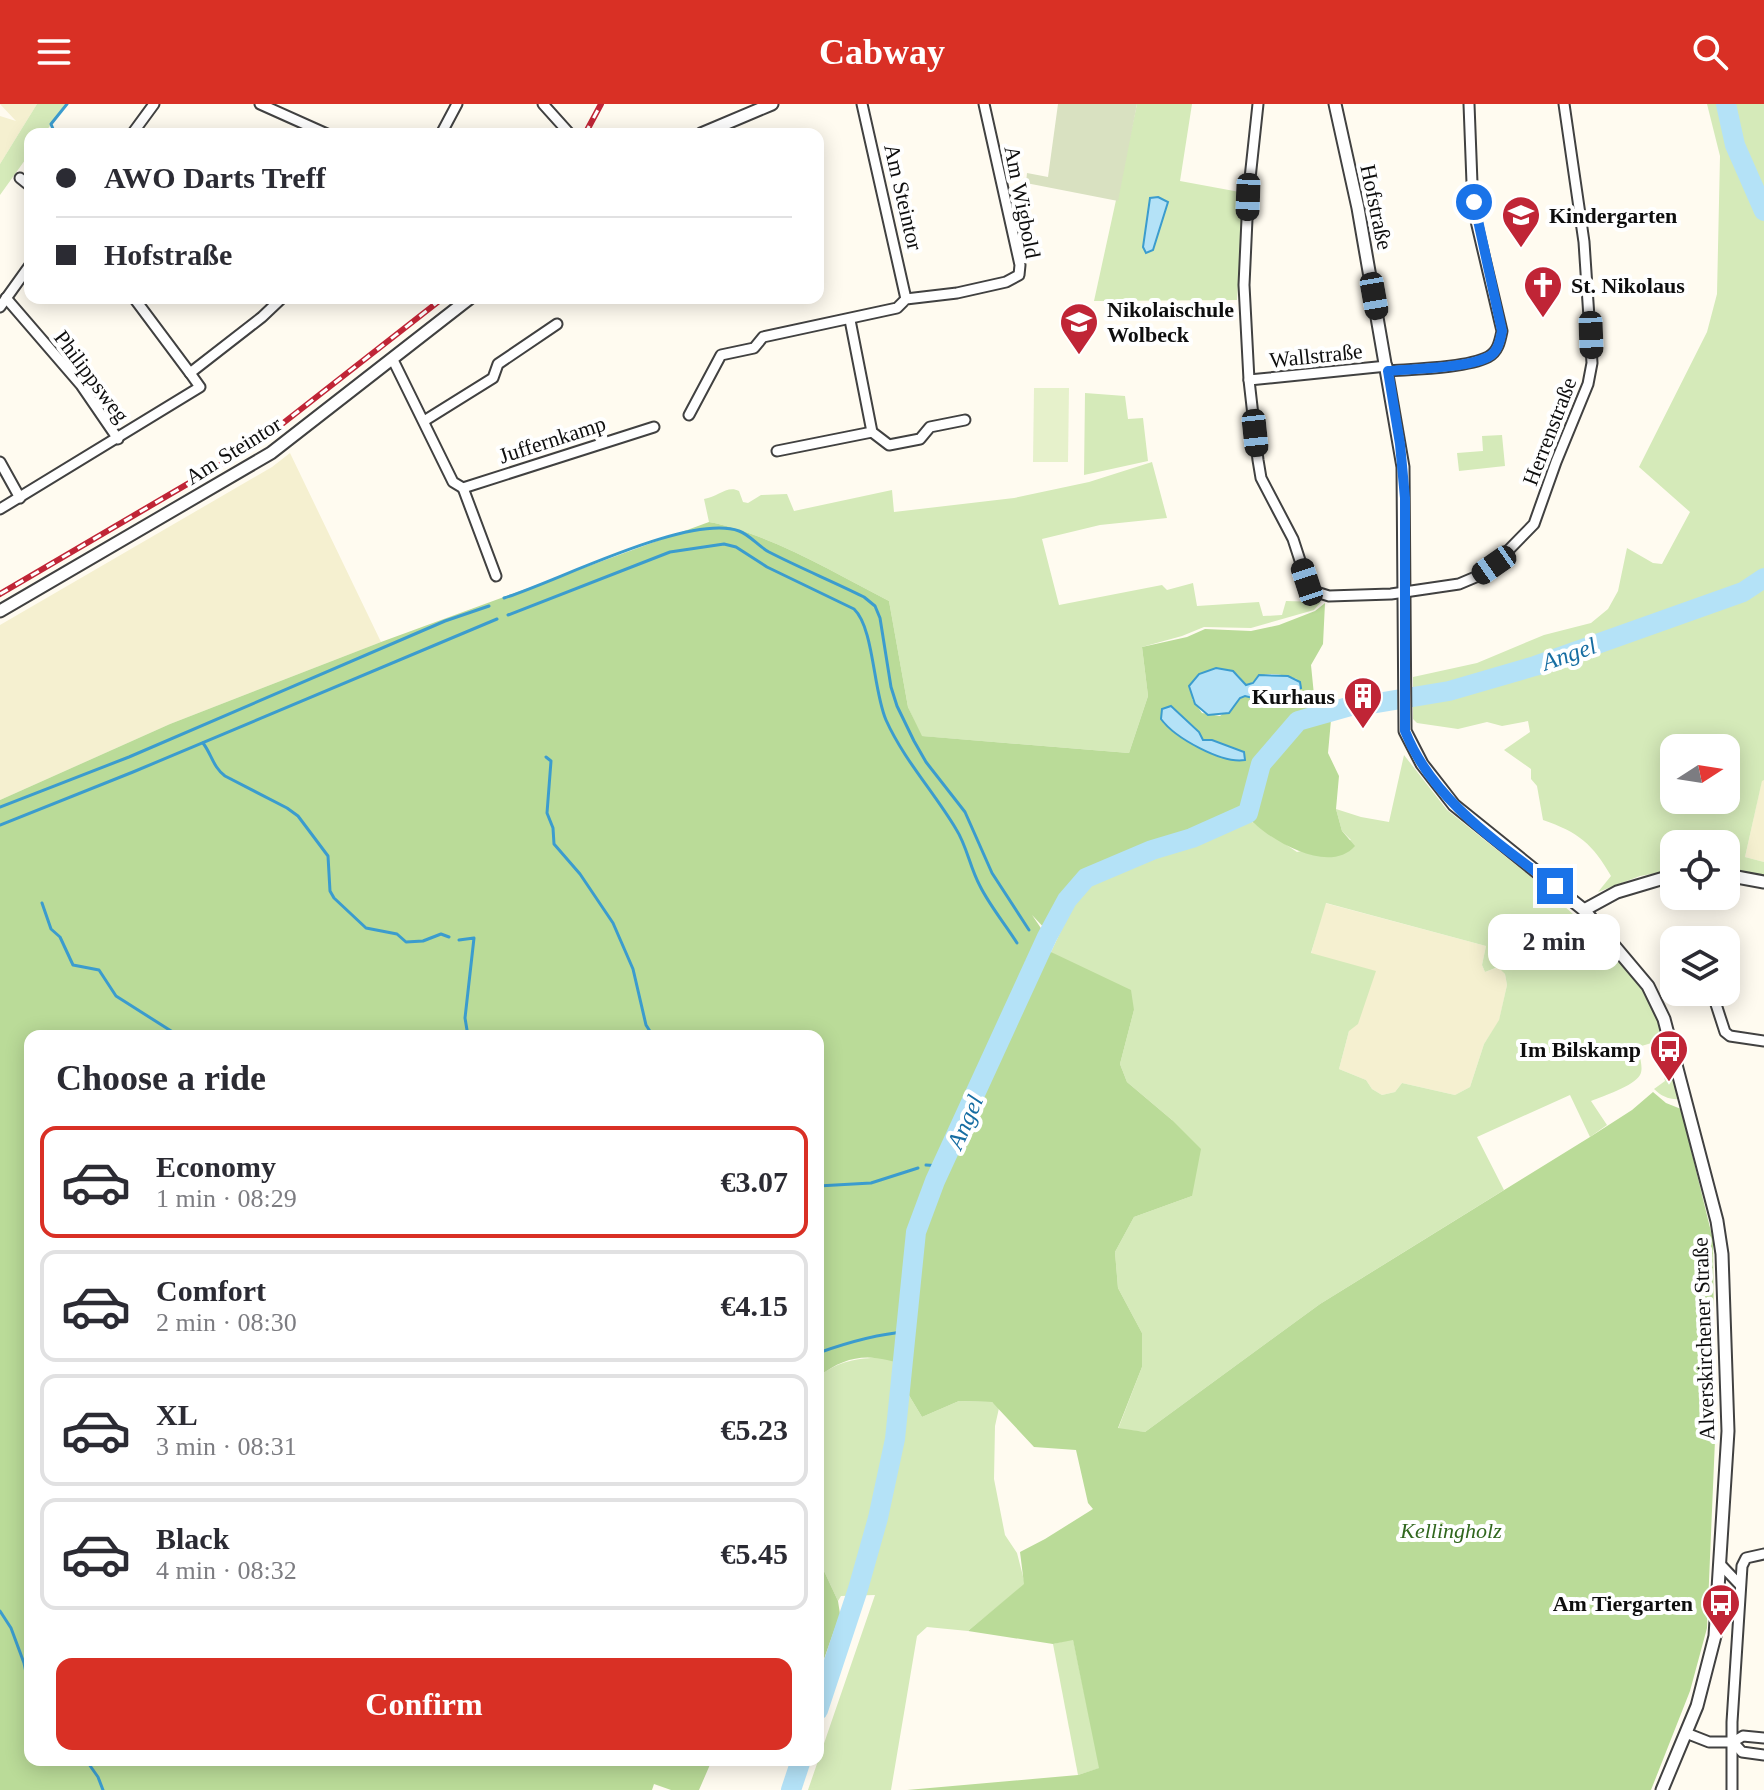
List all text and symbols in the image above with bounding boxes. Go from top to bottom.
icon: menu [32,30,76,74]
icon: search [1688,30,1732,74]
text: Cabway [819,32,945,72]
street label: Am Steintor [879,142,928,253]
street label: Am Wigbold [999,144,1046,261]
text: AWO Darts Treff [104,161,326,194]
street label: Hofstraße [1355,162,1398,252]
car [1235,173,1261,221]
route start [1456,184,1492,220]
school or university icon: Kindergarten [1500,194,1542,249]
place label: Kindergarten [1549,203,1677,228]
text: Hofstraße [104,238,232,271]
church icon: St. Nikolaus [1522,264,1564,319]
car [1358,270,1390,322]
place label: St. Nikolaus [1571,273,1685,298]
place label: Nikolaischule Wolbeck [1107,297,1234,347]
school or university icon: Nikolaischule Wolbeck [1058,301,1100,356]
car [1578,311,1604,359]
street label: Philippsweg [49,325,134,427]
street label: Wallstraße [1268,338,1364,373]
street label: Herrenstraße [1517,374,1581,489]
car [1241,408,1269,458]
street label: Juffernkamp [496,410,609,468]
street label: Am Steintor [181,411,286,490]
car [1467,541,1521,589]
car [1288,555,1326,609]
water label: Angel [1536,632,1600,676]
building icon: Kurhaus [1342,675,1384,730]
place label: Kurhaus [1252,684,1335,709]
north arrow [1660,734,1740,814]
map controls [1660,734,1740,1006]
button: locate [1660,830,1740,910]
route end [1537,868,1573,904]
callout: 2 min [1489,914,1621,970]
button: layers [1660,926,1740,1006]
text: 2 min [1523,927,1585,956]
bus stop icon: Im Bilskamp [1648,1028,1690,1083]
place label: Im Bilskamp [1519,1037,1641,1062]
text: Choose a ride [56,1058,266,1098]
water label: Angel [941,1091,988,1155]
icon: car [60,1146,132,1218]
text: Economy [156,1150,276,1183]
text: €3.07 [721,1165,788,1198]
text: 1 min · 08:29 [156,1184,297,1213]
street label: Alverskirchener Straße [1687,1237,1720,1441]
icon: car [60,1270,132,1342]
text: Comfort [156,1274,266,1307]
text: €4.15 [721,1289,788,1322]
text: 2 min · 08:30 [156,1308,297,1337]
icon: car [60,1394,132,1466]
text: XL [156,1398,198,1431]
text: €5.23 [721,1413,788,1446]
text: 3 min · 08:31 [156,1432,297,1461]
icon: car [60,1518,132,1590]
park label: Kellingholz [1399,1518,1502,1543]
text: Black [156,1522,229,1555]
text: €5.45 [721,1537,788,1570]
text: 4 min · 08:32 [156,1556,297,1585]
bus stop icon: Am Tiergarten [1700,1582,1742,1637]
place label: Am Tiergarten [1553,1591,1693,1616]
button: Confirm [56,1658,792,1750]

